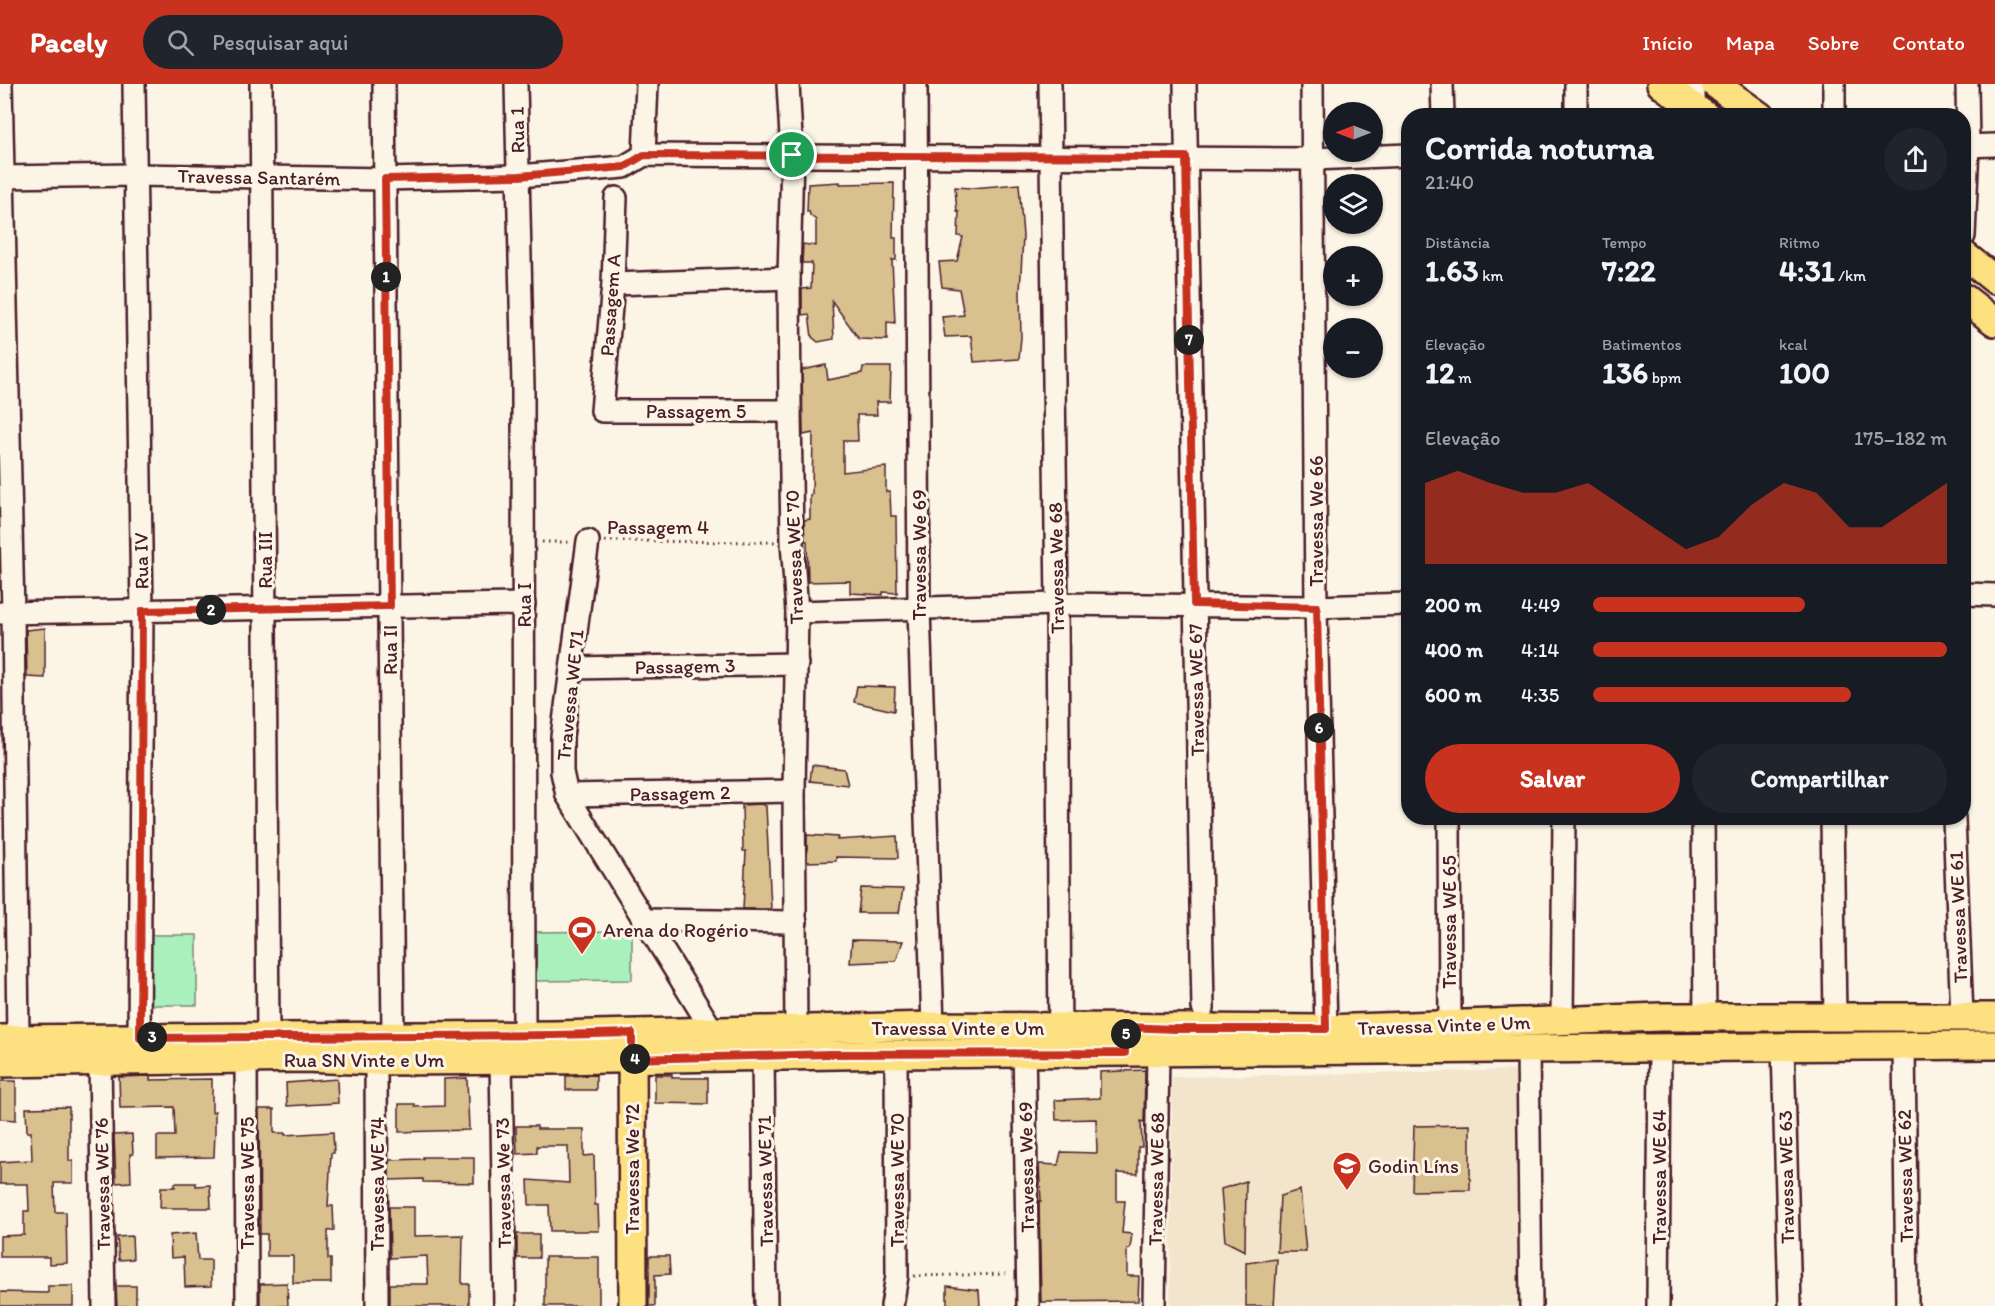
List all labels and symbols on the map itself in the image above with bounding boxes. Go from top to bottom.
north arrow [1323,102,1383,162]
street label: Rua 1 [505,106,529,154]
pin [766,129,817,180]
street label: Travessa Santarém [177,164,341,190]
street label: Passagem A [594,253,626,357]
pin: 1 [371,262,401,292]
pin: 7 [1174,325,1204,355]
street label: Passagem 5 [646,399,746,423]
street label: Travessa We 66 [1304,455,1328,587]
street label: Travessa WE 70 [780,489,808,625]
street label: Travessa We 69 [907,489,931,621]
street label: Travessa We 68 [1043,502,1069,634]
street label: Passagem 4 [607,515,709,539]
street label: Rua III [253,531,277,589]
street label: Rua IV [129,532,153,590]
street label: Rua I [512,583,536,627]
pin: 2 [196,595,226,625]
street label: Travessa WE 67 [1183,623,1209,757]
street label: Rua II [378,625,402,675]
street label: Travessa WE 71 [551,628,589,762]
street label: Passagem 3 [634,653,736,679]
pin: 6 [1304,713,1334,743]
street label: Passagem 2 [630,780,731,806]
street label: Travessa WE 61 [1944,851,1972,983]
street label: Travessa WE 65 [1437,855,1461,989]
sports icon: Arena do Rogério [566,914,598,956]
place label: Arena do Rogério [603,918,749,942]
street label: Travessa Vinte e Um [1357,1010,1531,1040]
street label: Travessa Vinte e Um [872,1016,1045,1040]
pin: 5 [1111,1019,1141,1049]
pin: 3 [137,1022,167,1052]
pin: 4 [620,1044,650,1074]
street label: Rua SN Vinte e Um [284,1048,444,1072]
street label: Travessa We 69 [1013,1101,1039,1233]
street label: Travessa We 72 [620,1103,644,1234]
street label: Travessa WE 62 [1892,1109,1918,1243]
street label: Travessa WE 64 [1647,1110,1671,1244]
street label: Travessa WE 63 [1773,1110,1799,1244]
street label: Travessa WE 68 [1143,1112,1169,1246]
street label: Travessa WE 70 [885,1113,909,1247]
street label: Travessa WE 71 [752,1115,778,1247]
street label: Travessa WE 76 [89,1117,115,1251]
street label: Travessa WE 75 [235,1117,259,1249]
street label: Travessa WE 74 [365,1117,389,1251]
street label: Travessa We 73 [490,1117,516,1249]
school or university icon: Godin Líns [1331,1150,1363,1192]
place label: Godin Líns [1368,1154,1459,1178]

